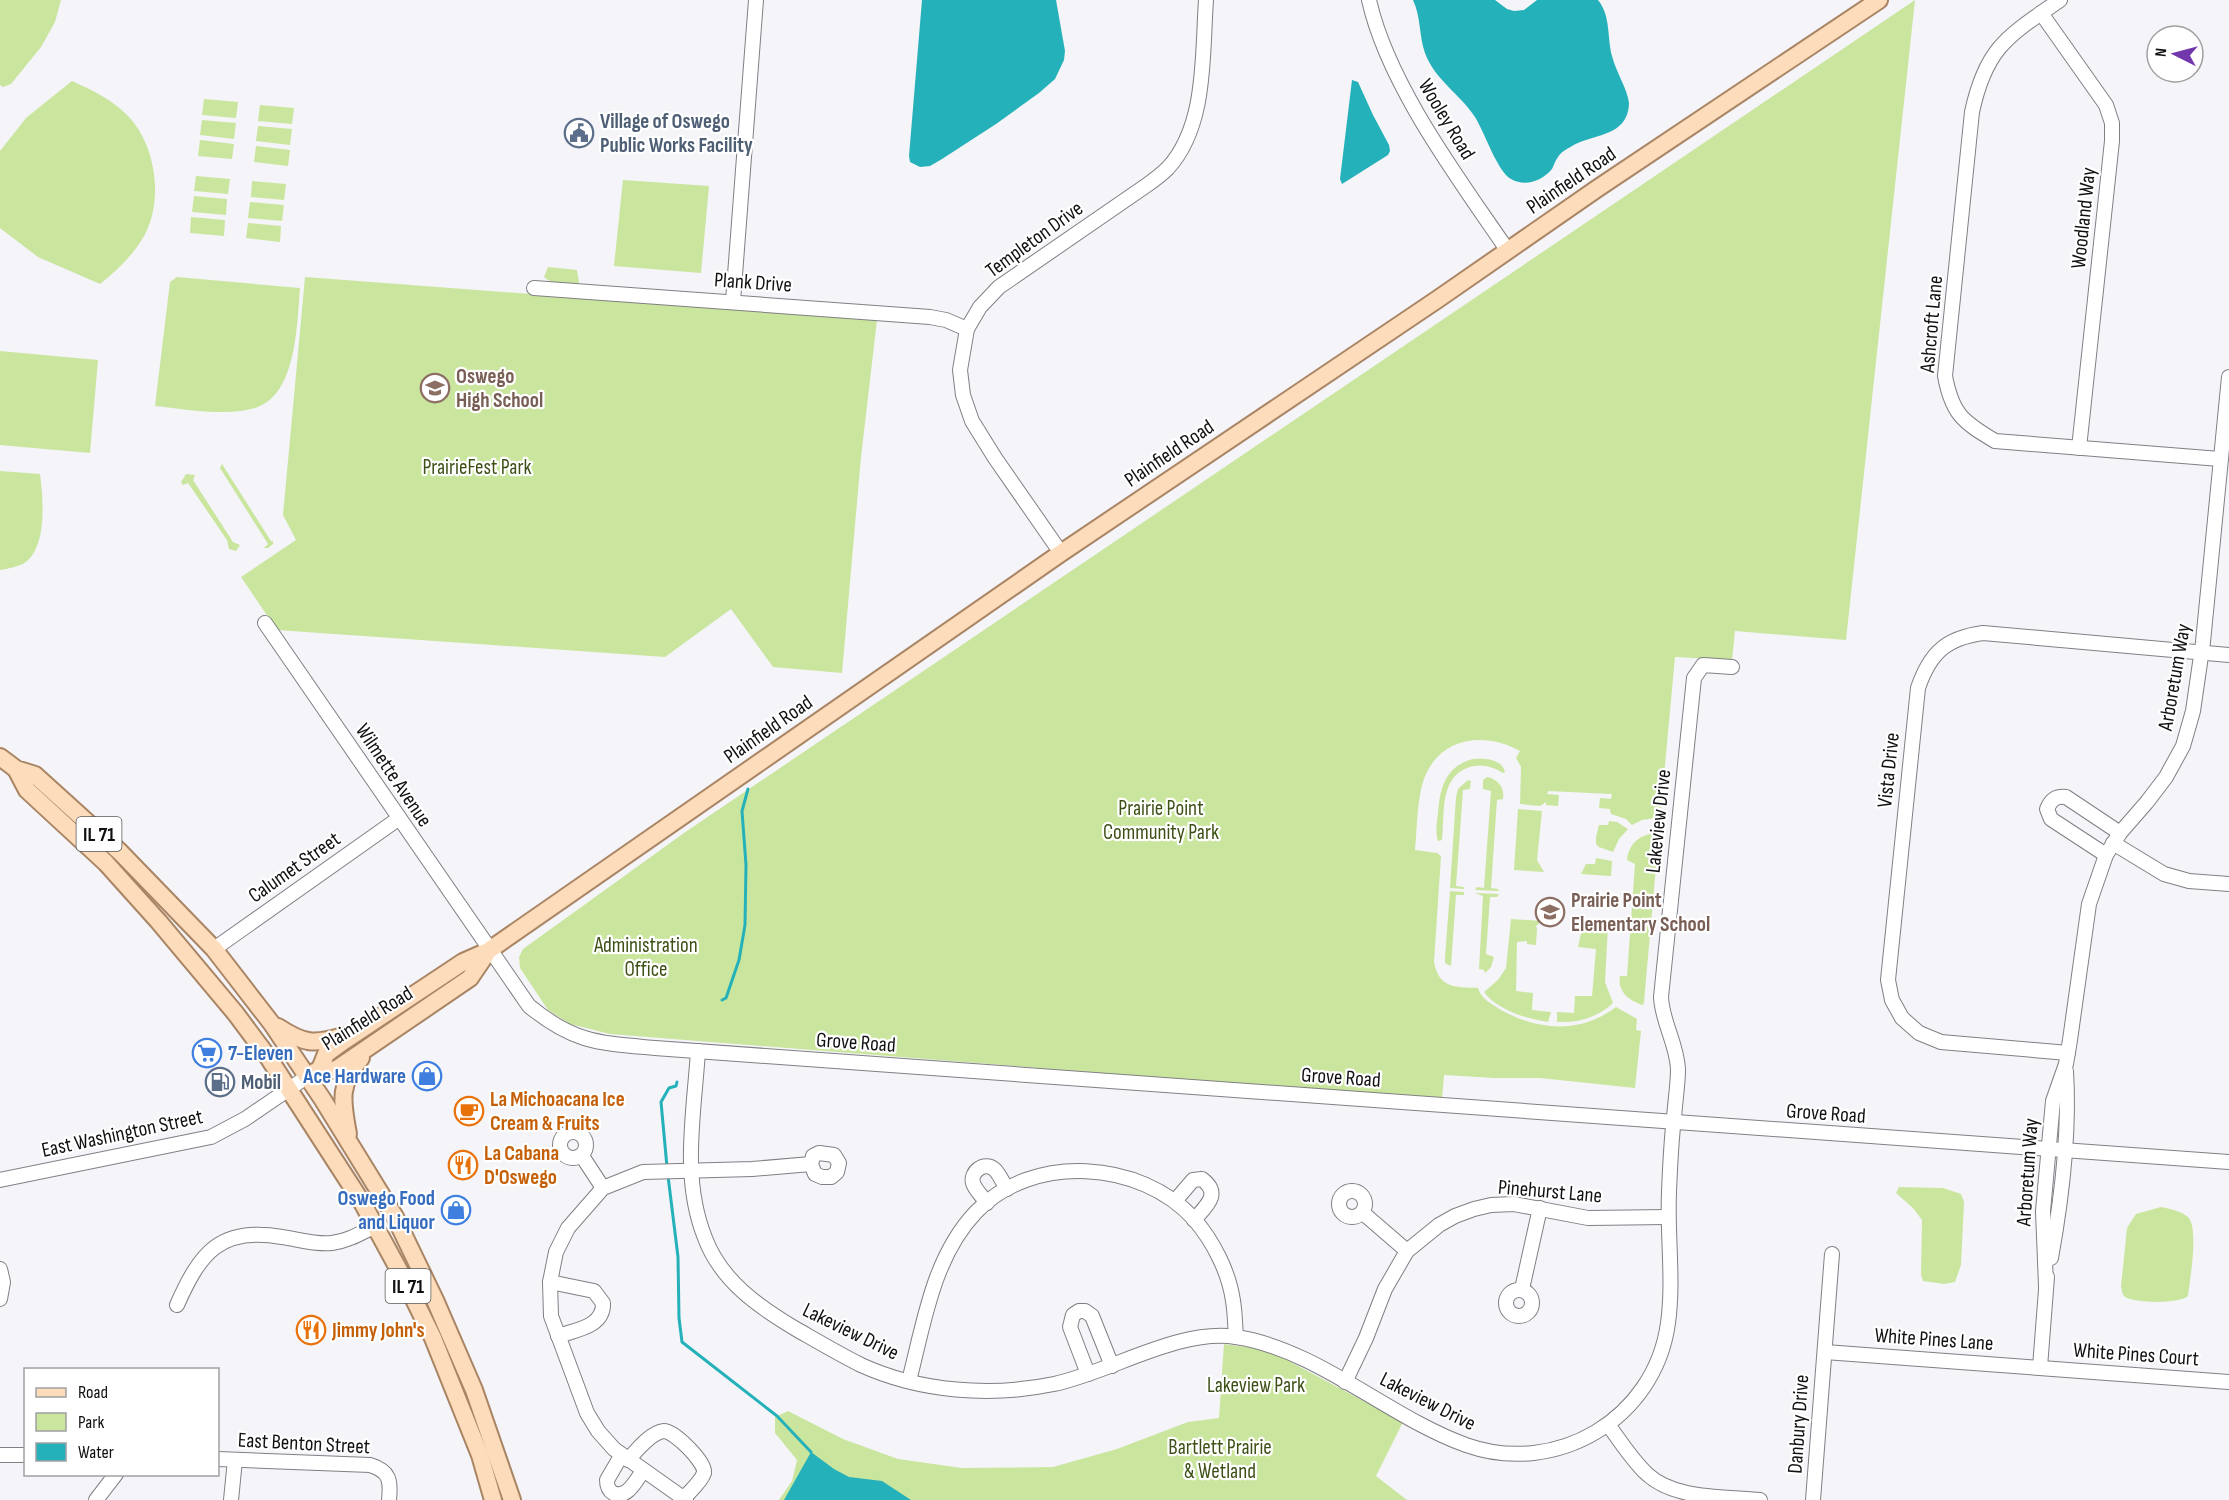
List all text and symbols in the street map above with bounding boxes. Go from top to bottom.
north arrow [2145,24,2205,84]
text: N [2152,47,2171,58]
street label: Wooley Road [1413,75,1480,164]
place label: Village of Oswego Public Works Facility [600,109,753,158]
public building icon: Village of Oswego Public Works Facility [563,117,595,149]
street label: Plainfield Road [1522,141,1621,219]
street label: Woodland Way [2066,166,2101,270]
street label: Templeton Drive [981,196,1088,283]
street label: Plank Drive [713,267,793,298]
street label: Ashcroft Lane [1915,275,1948,375]
place label: Oswego High School [456,364,543,413]
school or university icon: Oswego High School [419,372,451,404]
street label: Plainfield Road [1120,414,1219,492]
park label: PrairieFest Park [422,455,532,480]
street label: Arboretum Way [2153,622,2196,733]
street label: Plainfield Road [719,690,817,769]
street label: Wilmette Avenue [350,719,437,832]
street label: Vista Drive [1872,731,1905,809]
street label: Lakeview Drive [1641,768,1676,874]
park label: Prairie Point Community Park [1103,796,1219,845]
road number: IL 71 [76,817,122,851]
street label: Calumet Street [243,827,345,908]
place label: Prairie Point Elementary School [1571,888,1710,937]
school or university icon: Prairie Point Elementary School [1534,896,1566,928]
park label: Administration Office [593,933,698,982]
street label: Plainfield Road [317,981,417,1056]
street label: Grove Road [815,1027,896,1058]
supermarket icon: 7-Eleven [191,1037,223,1069]
place label: 7-Eleven [228,1041,293,1066]
shop icon: Ace Hardware [411,1060,443,1092]
street label: Grove Road [1300,1062,1381,1093]
place label: Ace Hardware [302,1064,406,1089]
fuel station icon: Mobil [204,1066,236,1098]
place label: Mobil [241,1070,281,1095]
place label: La Michoacana Ice Cream & Fruits [490,1087,625,1136]
cafe icon: La Michoacana Ice Cream & Fruits [453,1095,485,1127]
street label: Grove Road [1785,1098,1866,1129]
street label: East Washington Street [39,1104,205,1163]
street label: Arboretum Way [2011,1117,2044,1228]
place label: La Cabana D'Oswego [484,1141,559,1190]
restaurant icon: La Cabana D'Oswego [447,1149,479,1181]
street label: Pinehurst Lane [1497,1175,1603,1208]
place label: Oswego Food and Liquor [338,1186,435,1235]
shop icon: Oswego Food and Liquor [440,1194,472,1226]
road number: IL 71 [386,1269,430,1303]
street label: Lakeview Drive [799,1297,903,1365]
restaurant icon: Jimmy John's [295,1314,327,1346]
place label: Jimmy John's [331,1318,425,1343]
street label: White Pines Lane [1874,1323,1994,1356]
street label: White Pines Court [2072,1338,2200,1371]
street label: Lakeview Drive [1376,1367,1480,1436]
legend [24,1368,219,1476]
park label: Lakeview Park [1207,1373,1305,1398]
street label: Danbury Drive [1783,1374,1814,1474]
text: Road [78,1382,108,1403]
text: Park [78,1412,104,1433]
street label: East Benton Street [237,1428,371,1459]
park label: Bartlett Prairie & Wetland [1168,1435,1272,1484]
text: Water [78,1442,114,1463]

